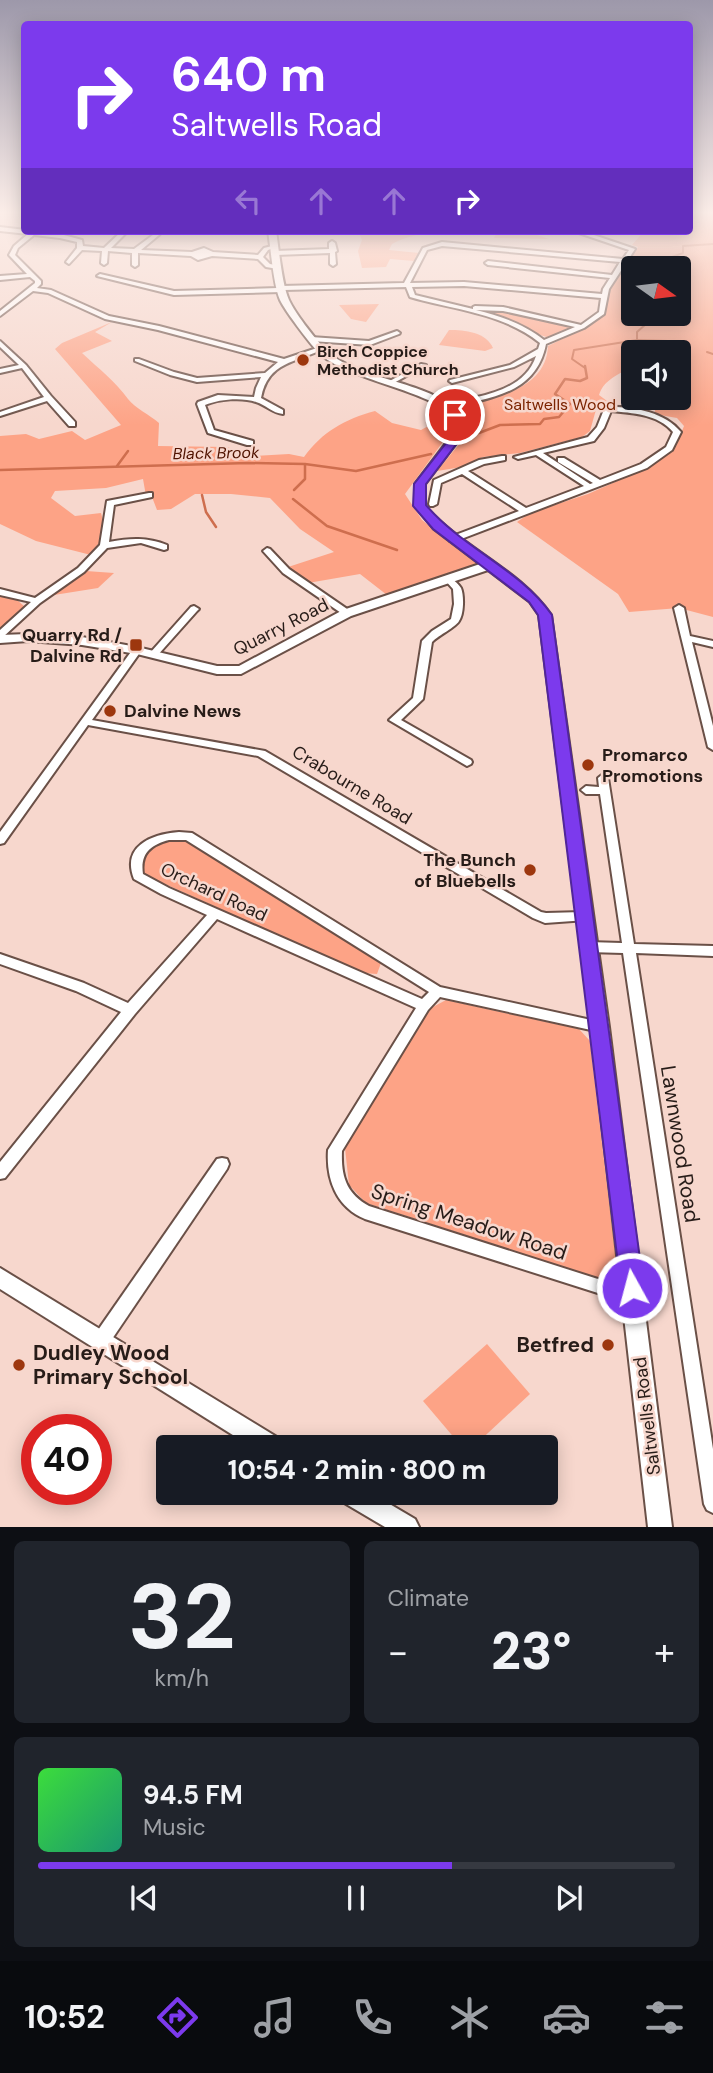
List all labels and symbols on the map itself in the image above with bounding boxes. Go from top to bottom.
north arrow [621,256,691,326]
place label: Birch Coppice Methodist Church [317,341,459,380]
marker: Birch Coppice Methodist Church [295,352,311,368]
pin [425,385,485,445]
park label: Saltwells Wood [504,394,616,415]
water label: Black Brook [173,442,260,464]
street label: Quarry Road [229,593,333,661]
place label: Quarry Rd / Dalvine Rd [22,623,122,668]
marker: Quarry Rd / Dalvine Rd [128,637,144,653]
place label: Dalvine News [124,699,241,723]
marker: Dalvine News [102,703,118,719]
street label: Crabourne Road [288,740,416,830]
place label: Promarco Promotions [602,743,703,788]
marker: Promarco Promotions [580,757,596,773]
place label: The Bunch of Bluebells [414,848,516,893]
street label: Orchard Road [157,857,271,927]
marker: The Bunch of Bluebells [522,862,538,878]
street label: Lawnwood Road [654,1064,706,1224]
street label: Spring Meadow Road [368,1177,570,1267]
position arrow [595,1251,669,1325]
place label: Betfred [516,1331,594,1359]
marker: Betfred [600,1337,616,1353]
place label: Dudley Wood Primary School [33,1339,188,1391]
street label: Saltwells Road [628,1356,666,1476]
marker: Dudley Wood Primary School [11,1357,27,1373]
speed limit sign: 40 [21,1414,112,1505]

